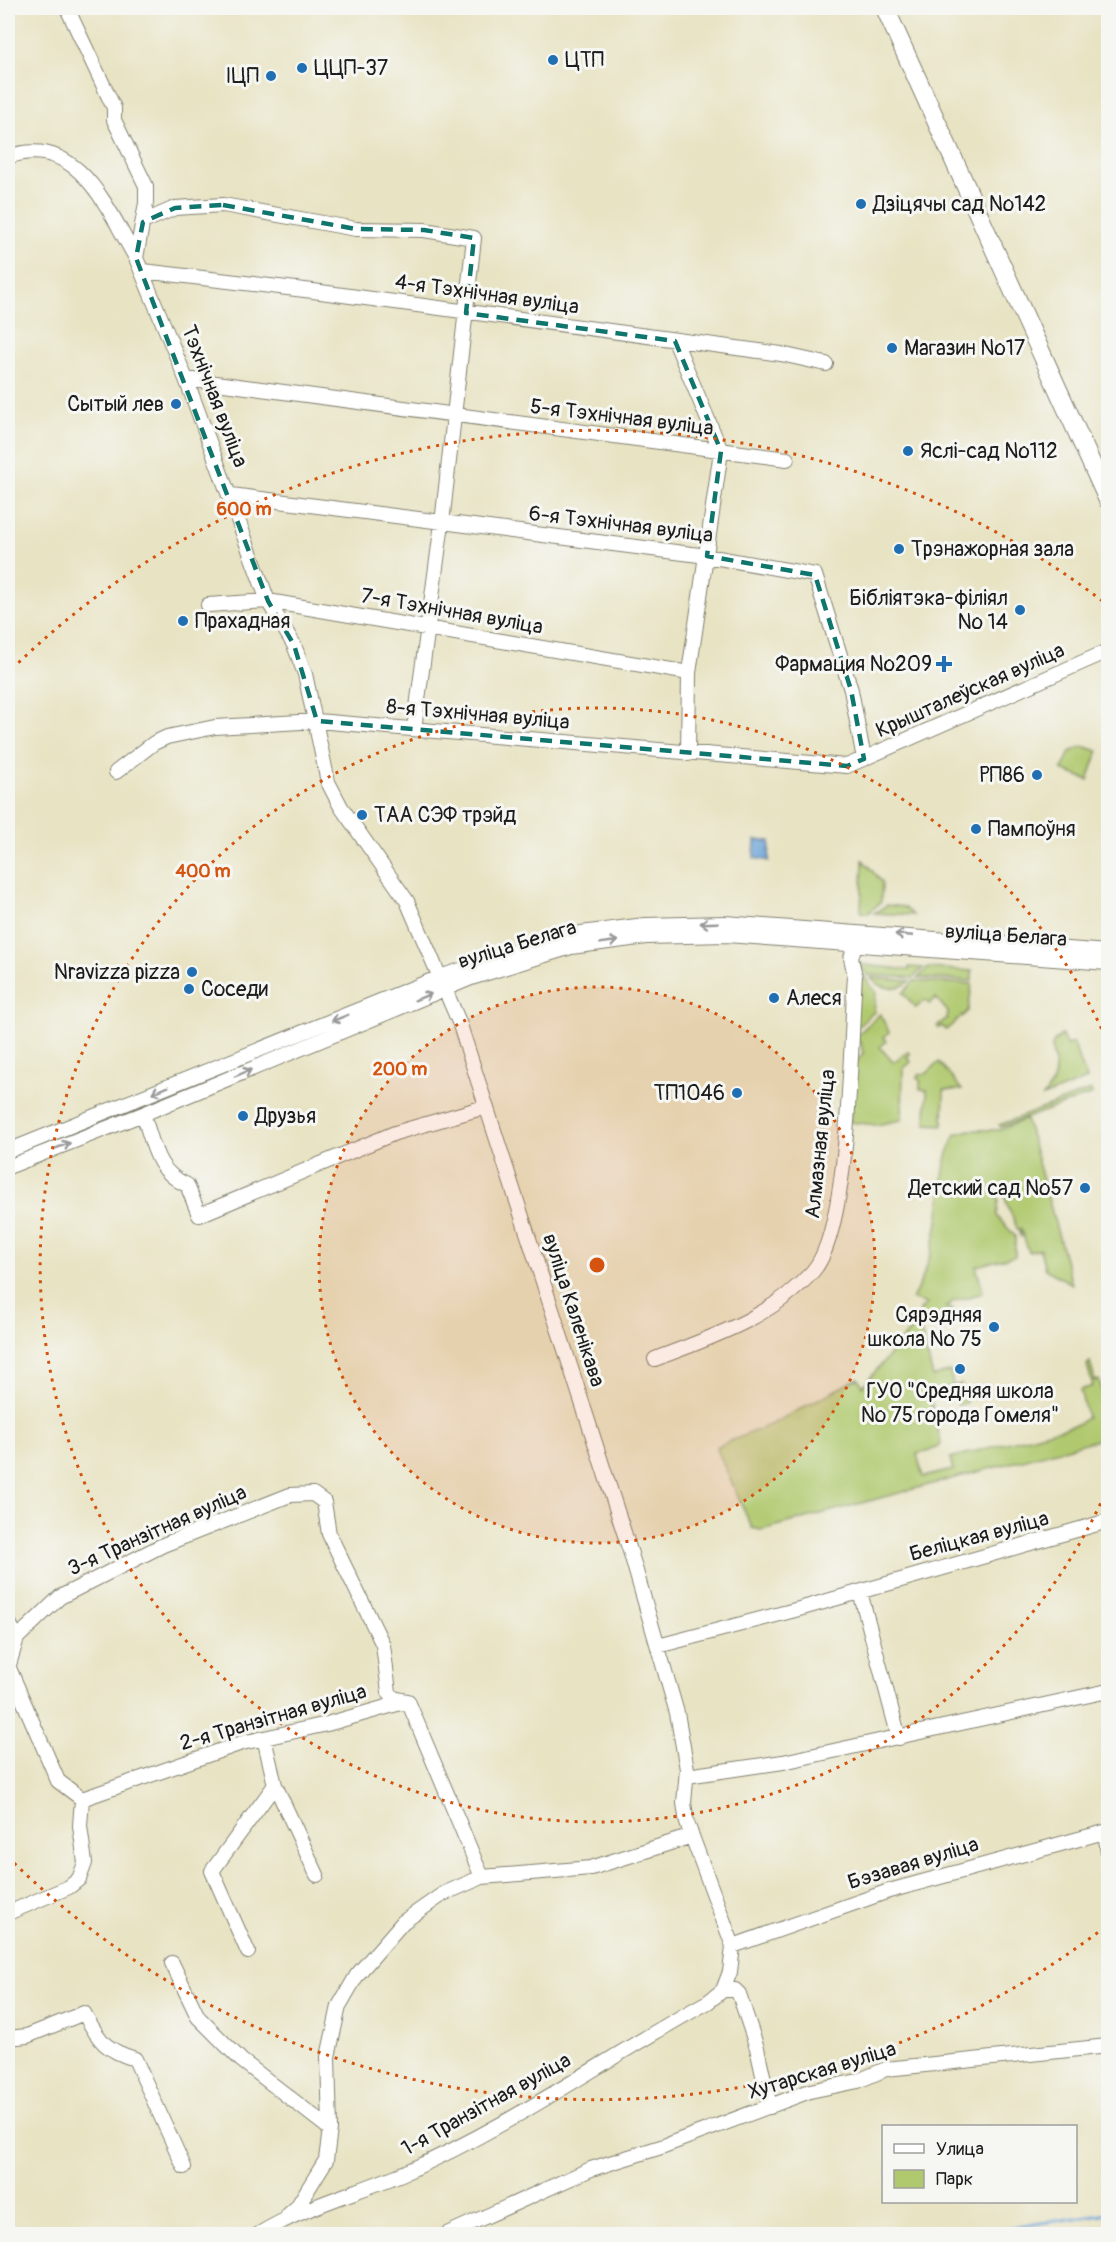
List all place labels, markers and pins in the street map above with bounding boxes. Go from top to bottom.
place label: ЦТП [565,47,604,74]
marker: ЦТП [546,53,560,67]
place label: ЦЦП-37 [314,55,388,82]
marker: ЦЦП-37 [295,61,309,75]
place label: ІЦП [226,63,259,90]
marker: ІЦП [264,69,278,83]
place label: Дзіцячы сад №142 [872,191,1046,218]
marker: Дзіцячы сад №142 [854,197,868,211]
place label: Магазин №17 [904,335,1025,362]
marker: Магазин №17 [885,341,899,355]
place label: Сытый лев [67,391,164,418]
marker: Сытый лев [169,397,183,411]
place label: Яслі-сад №112 [920,438,1058,465]
marker: Яслі-сад №112 [901,444,915,458]
place label: Трэнажорная зала [911,536,1074,563]
marker: Трэнажорная зала [892,542,906,556]
place label: Бібліятэка-філіял № 14 [849,585,1008,636]
marker: Бібліятэка-філіял № 14 [1013,603,1027,617]
place label: Прахадная [195,608,290,635]
marker: Прахадная [176,614,190,628]
place label: Фармация №209 [775,651,932,678]
marker: Фармация №209 [937,657,951,671]
place label: РП86 [979,762,1025,789]
marker: РП86 [1030,768,1044,782]
place label: ТАА СЭФ трэйд [374,802,516,829]
marker: ТАА СЭФ трэйд [355,808,369,822]
place label: Пампоўня [988,816,1076,843]
marker: Пампоўня [969,822,983,836]
place label: Nravizza pizza [54,959,180,986]
marker: Nravizza pizza [185,965,199,979]
place label: Соседи [201,976,268,1003]
marker: Соседи [182,982,196,996]
place label: Алеся [786,985,842,1012]
marker: Алеся [767,991,781,1005]
place label: ТП1046 [654,1080,725,1107]
marker: ТП1046 [730,1086,744,1100]
place label: Друзья [254,1103,316,1130]
marker: Друзья [236,1109,250,1123]
place label: Детский сад №57 [907,1175,1073,1202]
marker: Детский сад №57 [1078,1181,1092,1195]
centre of rings [587,1255,607,1275]
place label: Сярэдняя школа № 75 [867,1302,982,1353]
marker: Сярэдняя школа № 75 [987,1320,1001,1334]
marker: ГУО "Средняя школа № 75 города Гомеля" [953,1362,967,1376]
place label: ГУО "Средняя школа № 75 города Гомеля" [861,1378,1059,1429]

